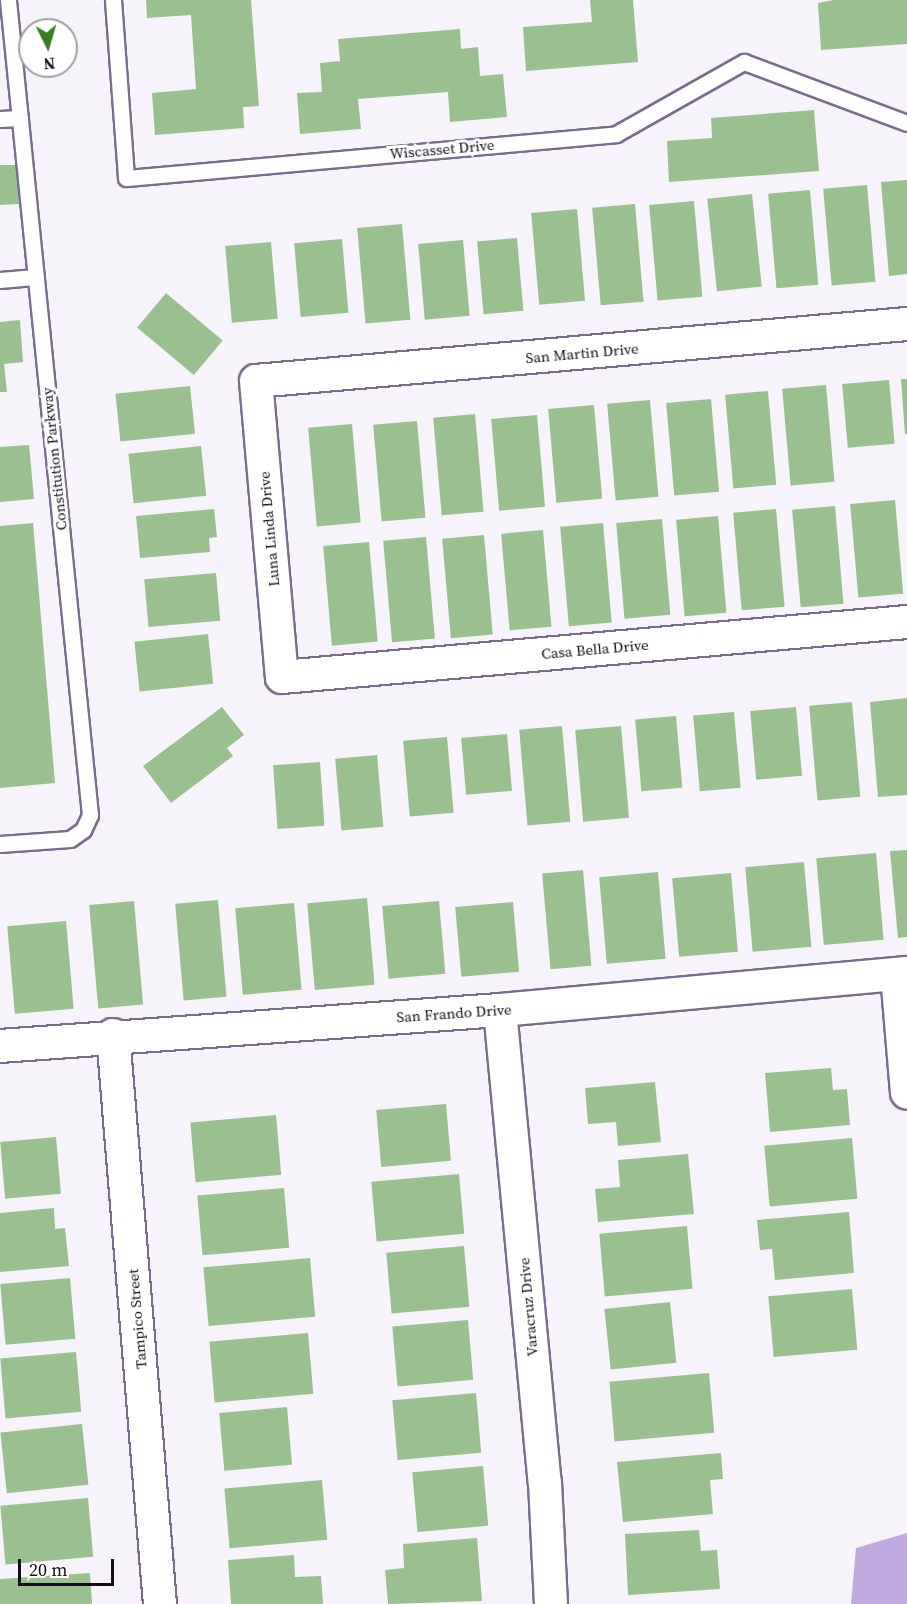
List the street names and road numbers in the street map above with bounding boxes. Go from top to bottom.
street label: Wiscasset Drive [389,135,495,163]
street label: San Martin Drive [525,339,639,367]
street label: Constitution Parkway [38,387,70,531]
street label: Luna Linda Drive [255,471,283,587]
street label: Casa Bella Drive [541,635,649,663]
street label: San Frando Drive [396,1000,512,1026]
street label: Varacruz Drive [515,1257,541,1357]
street label: Tampico Street [124,1268,150,1370]

